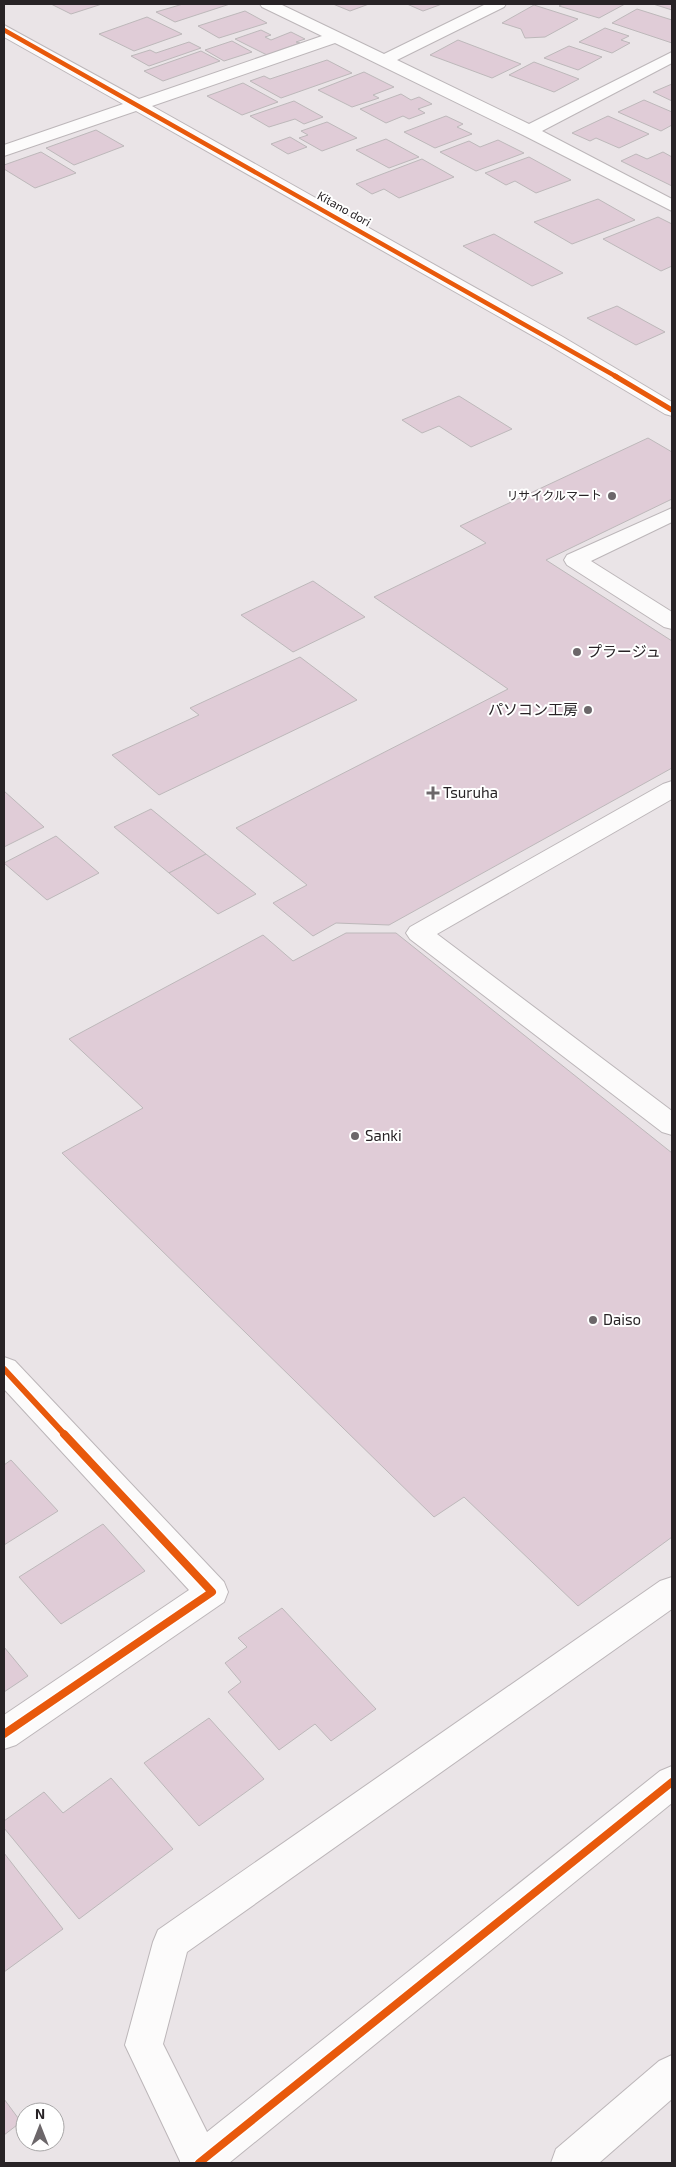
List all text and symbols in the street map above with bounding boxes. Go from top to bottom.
street label: Kitano dori [315,188,374,229]
place label: リサイクルマート [507,488,602,502]
marker: リサイクルマート [606,490,618,502]
place label: プラージュ [587,642,661,660]
marker: プラージュ [571,646,583,658]
place label: パソコン工房 [488,700,578,718]
marker: パソコン工房 [582,704,594,716]
place label: Tsuruha [443,783,498,801]
marker: Tsuruha [427,787,439,799]
place label: Sanki [365,1126,402,1144]
marker: Sanki [349,1130,361,1142]
place label: Daiso [603,1310,641,1328]
marker: Daiso [587,1314,599,1326]
north arrow [15,2102,65,2152]
text: N [35,2105,45,2122]

